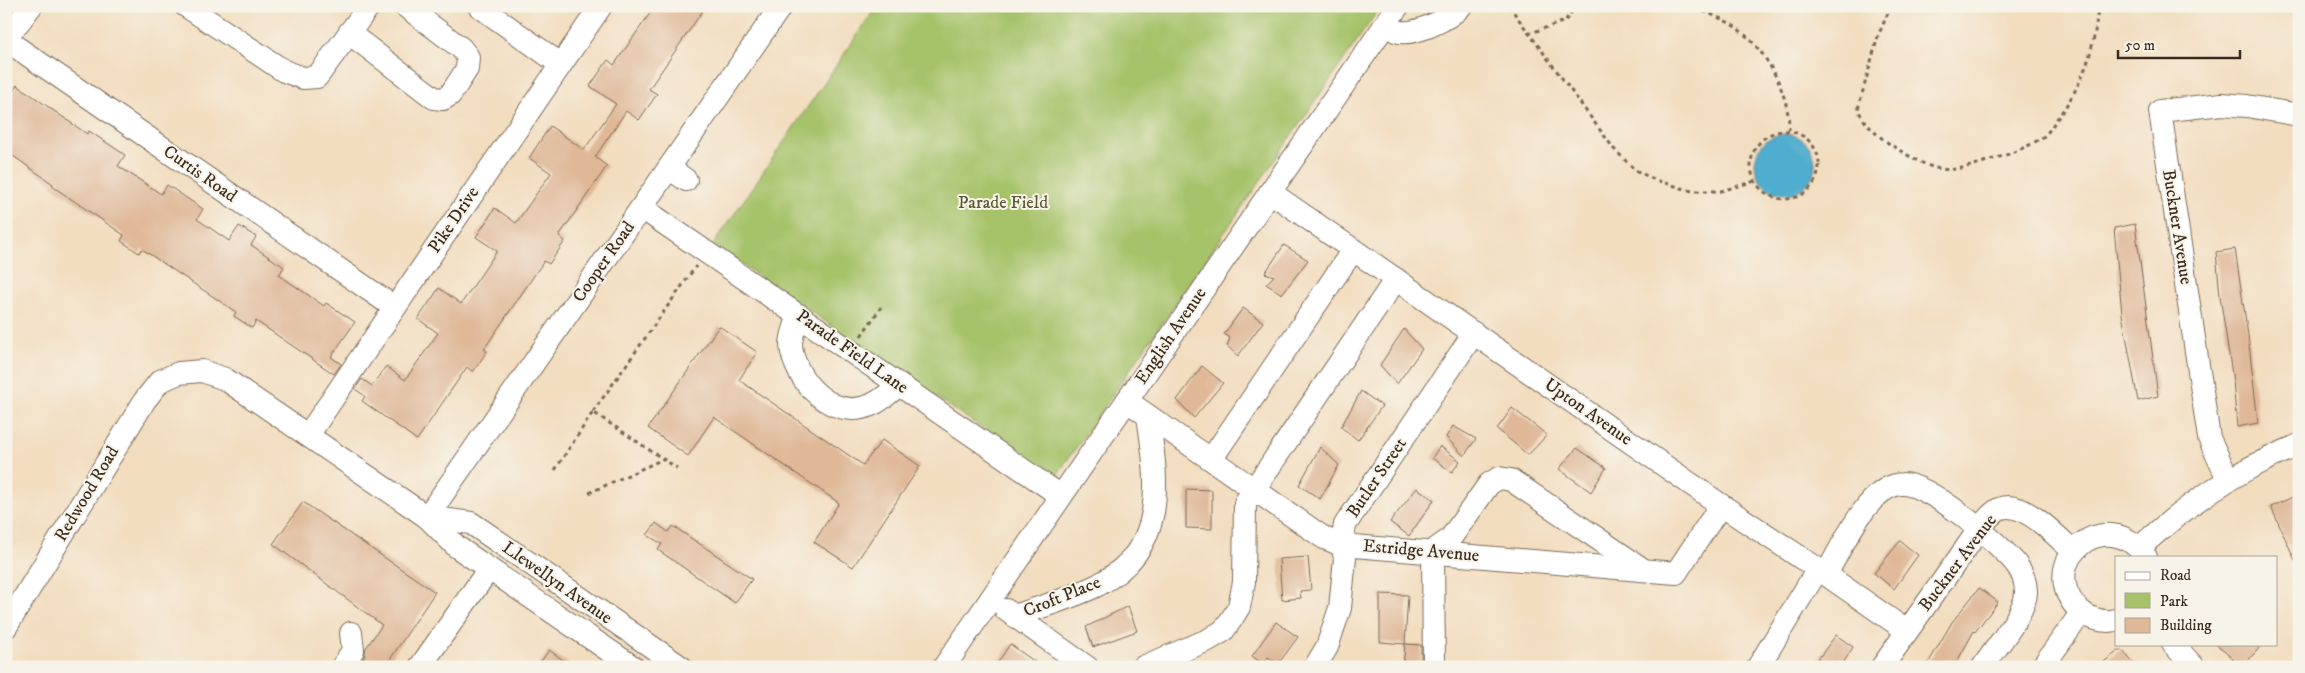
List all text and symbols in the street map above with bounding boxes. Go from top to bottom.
scale bar [2118,28,2240,60]
text: 50 m [2125,36,2155,55]
street label: Curtis Road [159,141,241,207]
street label: Buckner Avenue [2157,168,2197,286]
street label: Pike Drive [424,183,484,257]
park label: Parade Field [958,192,1048,214]
street label: Cooper Road [568,217,640,307]
street label: English Avenue [1131,283,1211,389]
street label: Parade Field Lane [792,305,912,399]
street label: Upton Avenue [1540,374,1636,450]
street label: Butler Street [1342,434,1412,522]
street label: Redwood Road [50,442,124,546]
street label: Buckner Avenue [1914,510,2002,616]
street label: Estridge Avenue [1362,535,1480,567]
street label: Llewellyn Avenue [498,537,616,629]
legend [2115,556,2278,646]
text: Road [2160,566,2192,585]
street label: Croft Place [1020,572,1104,622]
text: Park [2160,592,2189,611]
text: Building [2160,616,2212,635]

